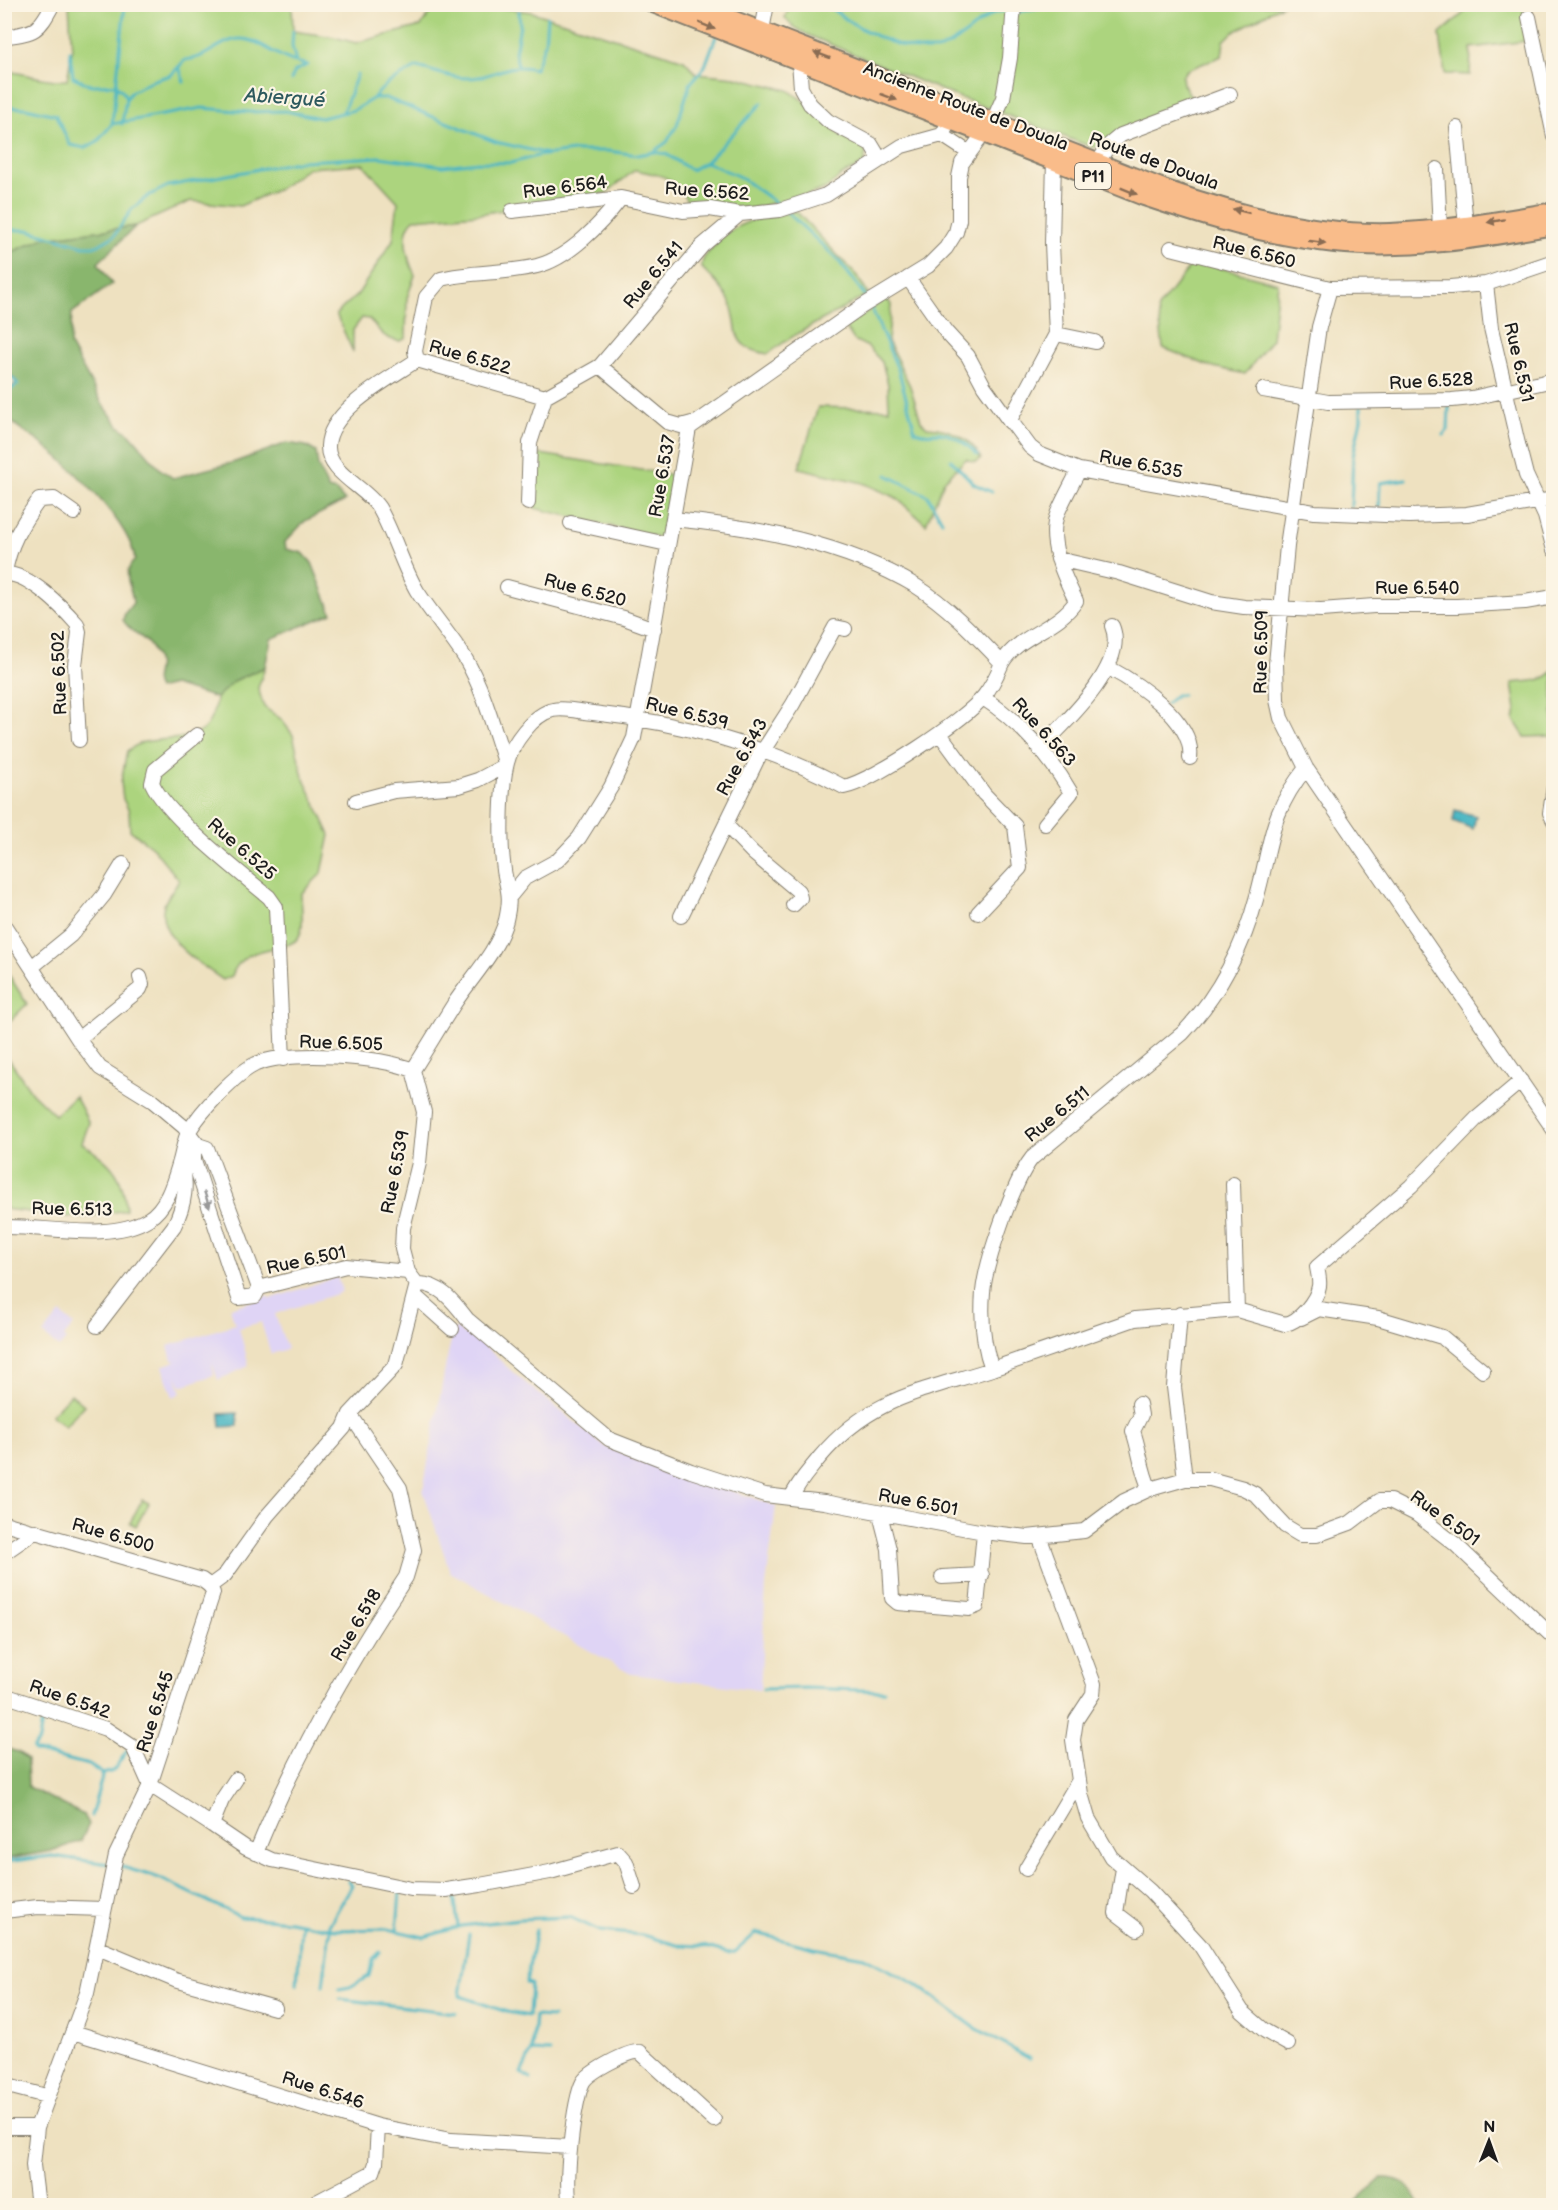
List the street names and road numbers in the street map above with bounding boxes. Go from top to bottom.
street label: Ancienne Route de Douala [860,58,1071,155]
street label: Route de Douala [1086,128,1222,195]
road number: P11 [1075,163,1111,189]
street label: Rue 6.564 [522,172,609,203]
street label: Rue 6.562 [664,178,750,205]
street label: Rue 6.560 [1210,232,1298,273]
street label: Rue 6.541 [619,237,688,313]
street label: Rue 6.531 [1499,320,1538,404]
street label: Rue 6.522 [426,336,514,379]
street label: Rue 6.528 [1388,369,1474,394]
street label: Rue 6.537 [645,433,680,519]
street label: Rue 6.535 [1097,446,1184,483]
street label: Rue 6.520 [541,569,628,612]
street label: Rue 6.540 [1375,578,1459,599]
street label: Rue 6.509 [1250,610,1273,694]
street label: Rue 6.502 [48,630,71,716]
street label: Rue 6.539 [643,693,730,734]
street label: Rue 6.563 [1007,694,1080,771]
street label: Rue 6.543 [713,715,772,800]
street label: Rue 6.525 [203,814,280,885]
street label: Rue 6.505 [299,1032,383,1055]
street label: Rue 6.511 [1021,1082,1094,1147]
street label: Rue 6.539 [377,1129,414,1216]
street label: Rue 6.513 [31,1198,113,1221]
street label: Rue 6.501 [264,1242,348,1279]
street label: Rue 6.501 [876,1484,960,1521]
street label: Rue 6.501 [1406,1486,1484,1551]
street label: Rue 6.500 [69,1514,156,1557]
street label: Rue 6.518 [327,1585,386,1665]
street label: Rue 6.545 [132,1669,179,1756]
street label: Rue 6.542 [26,1676,114,1723]
street label: Rue 6.546 [279,2067,367,2114]

